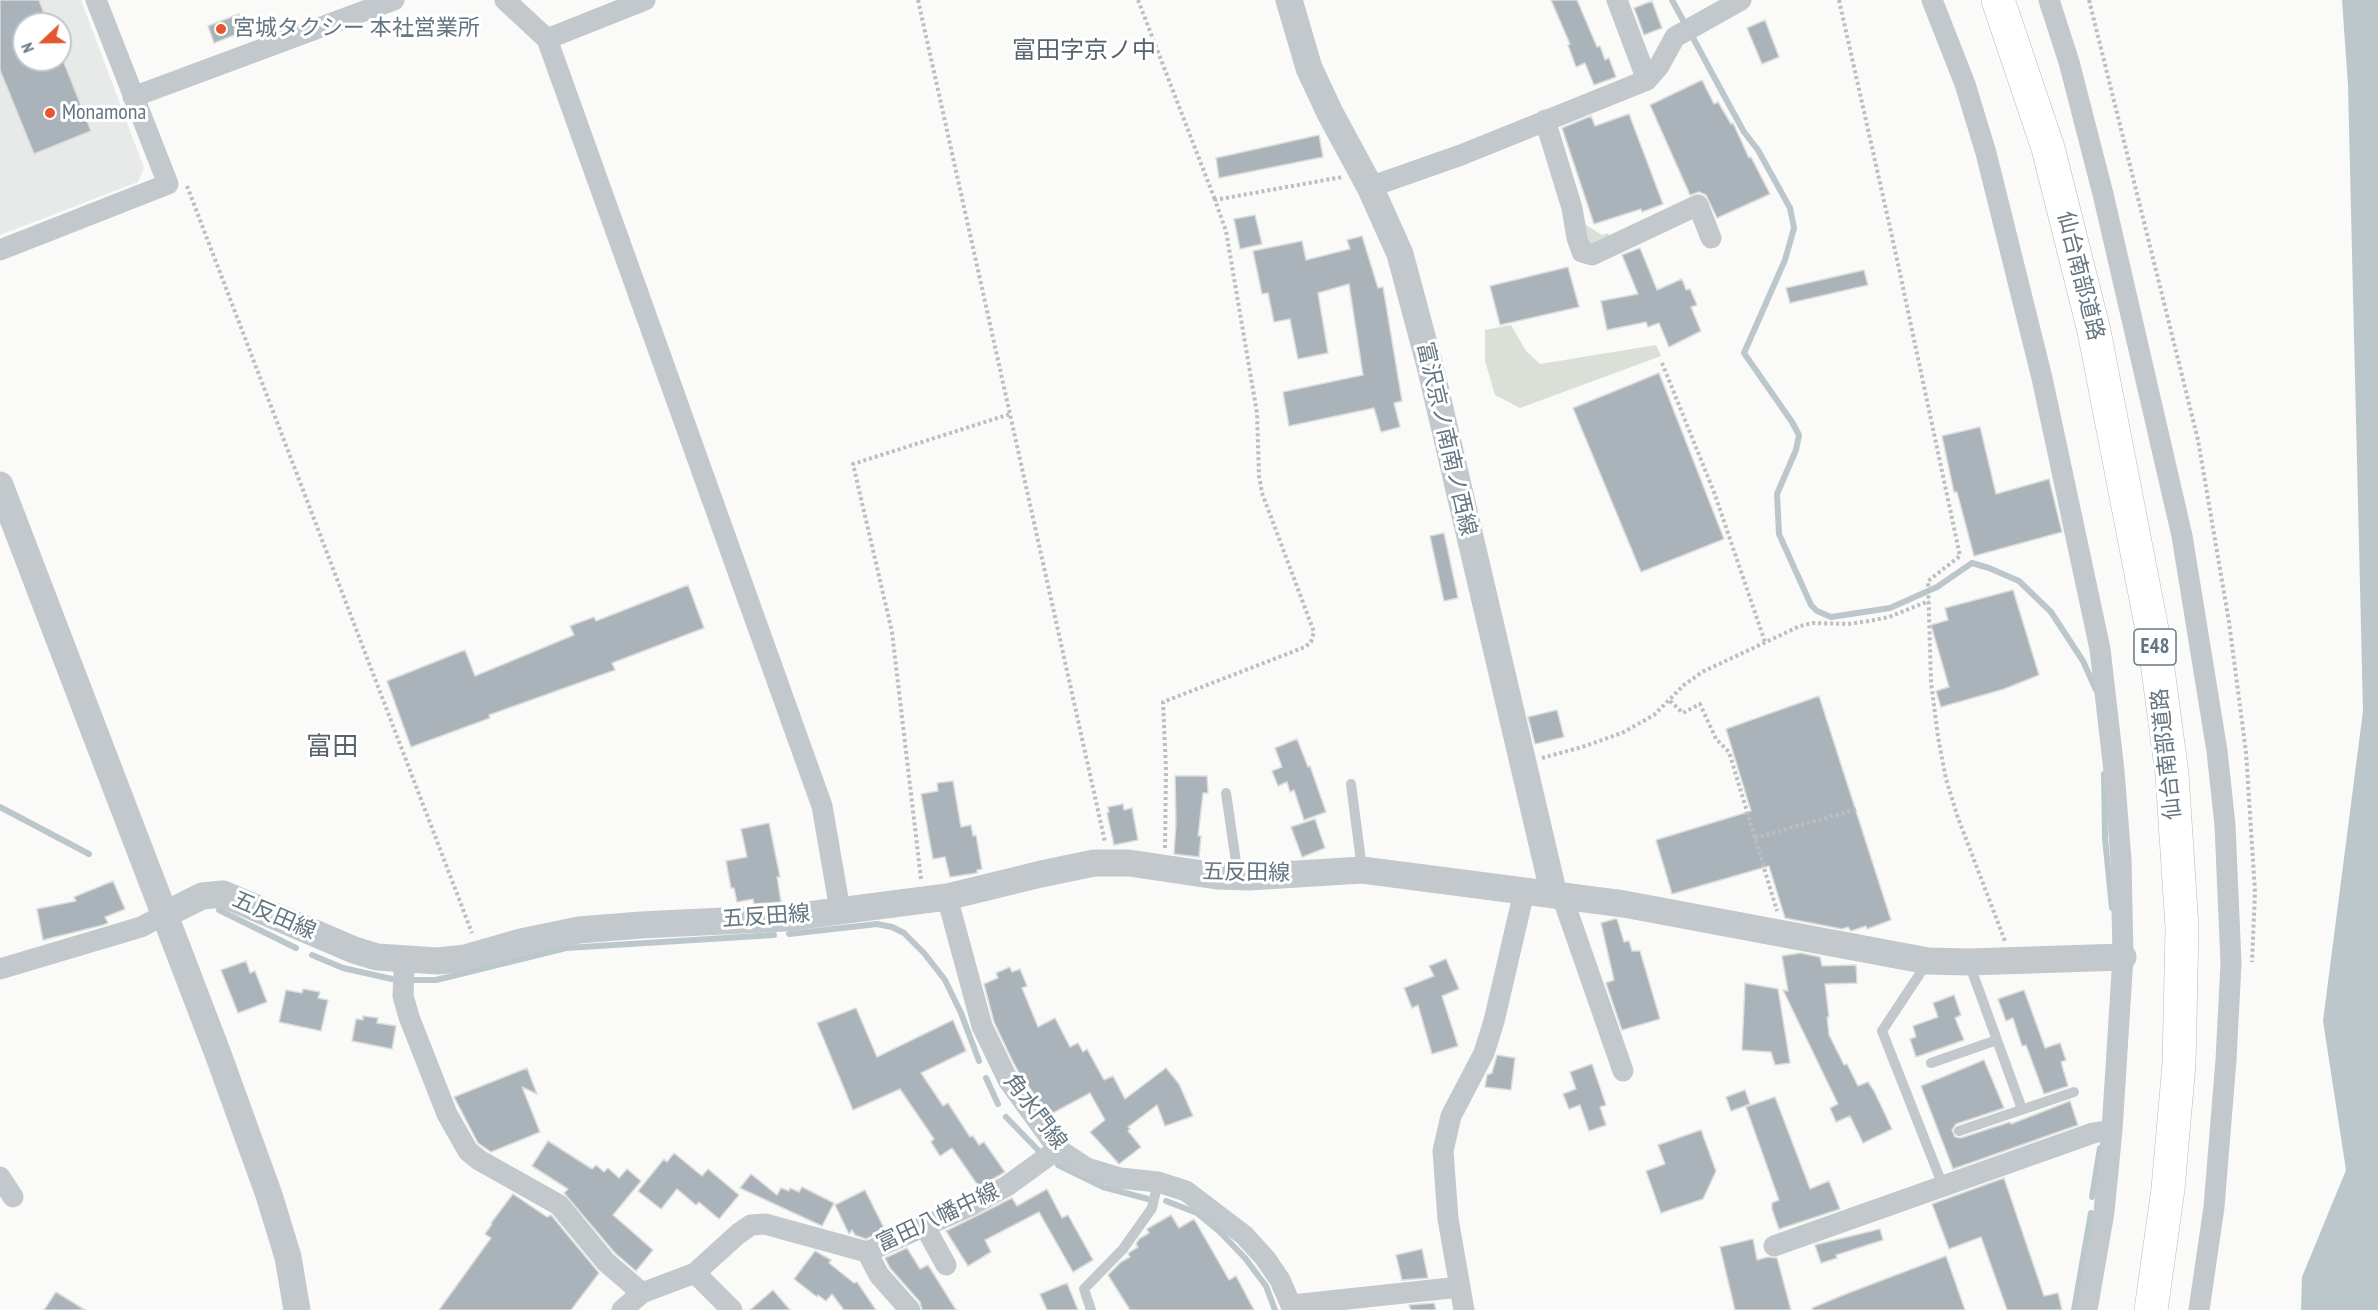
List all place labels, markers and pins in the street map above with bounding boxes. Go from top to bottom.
place label: 宮城タクシー 本社営業所 [233,16,480,42]
marker: 宮城タクシー 本社営業所 [214,22,228,36]
place label: Monamona [62,100,146,126]
marker: Monamona [43,106,57,120]

